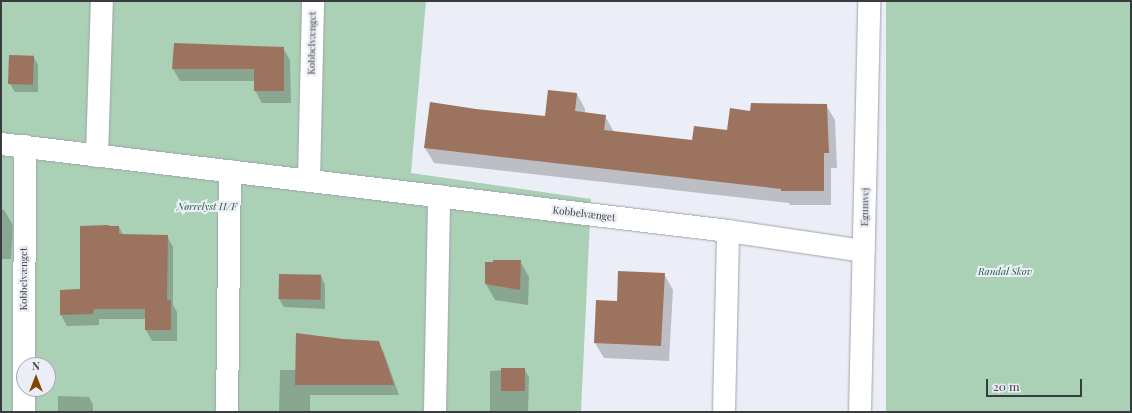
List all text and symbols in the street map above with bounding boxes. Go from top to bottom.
street label: Kobbelvænget [305,11,319,75]
street label: Egumvej [859,188,871,226]
park label: Nørrelyst H/F [177,201,237,213]
street label: Kobbelvænget [552,204,616,224]
street label: Kobbelvænget [18,247,30,311]
park label: Randal Skov [978,266,1032,278]
north arrow [16,357,56,397]
text: N [32,358,40,373]
scale bar [988,371,1084,397]
text: 20 m [993,378,1020,394]

